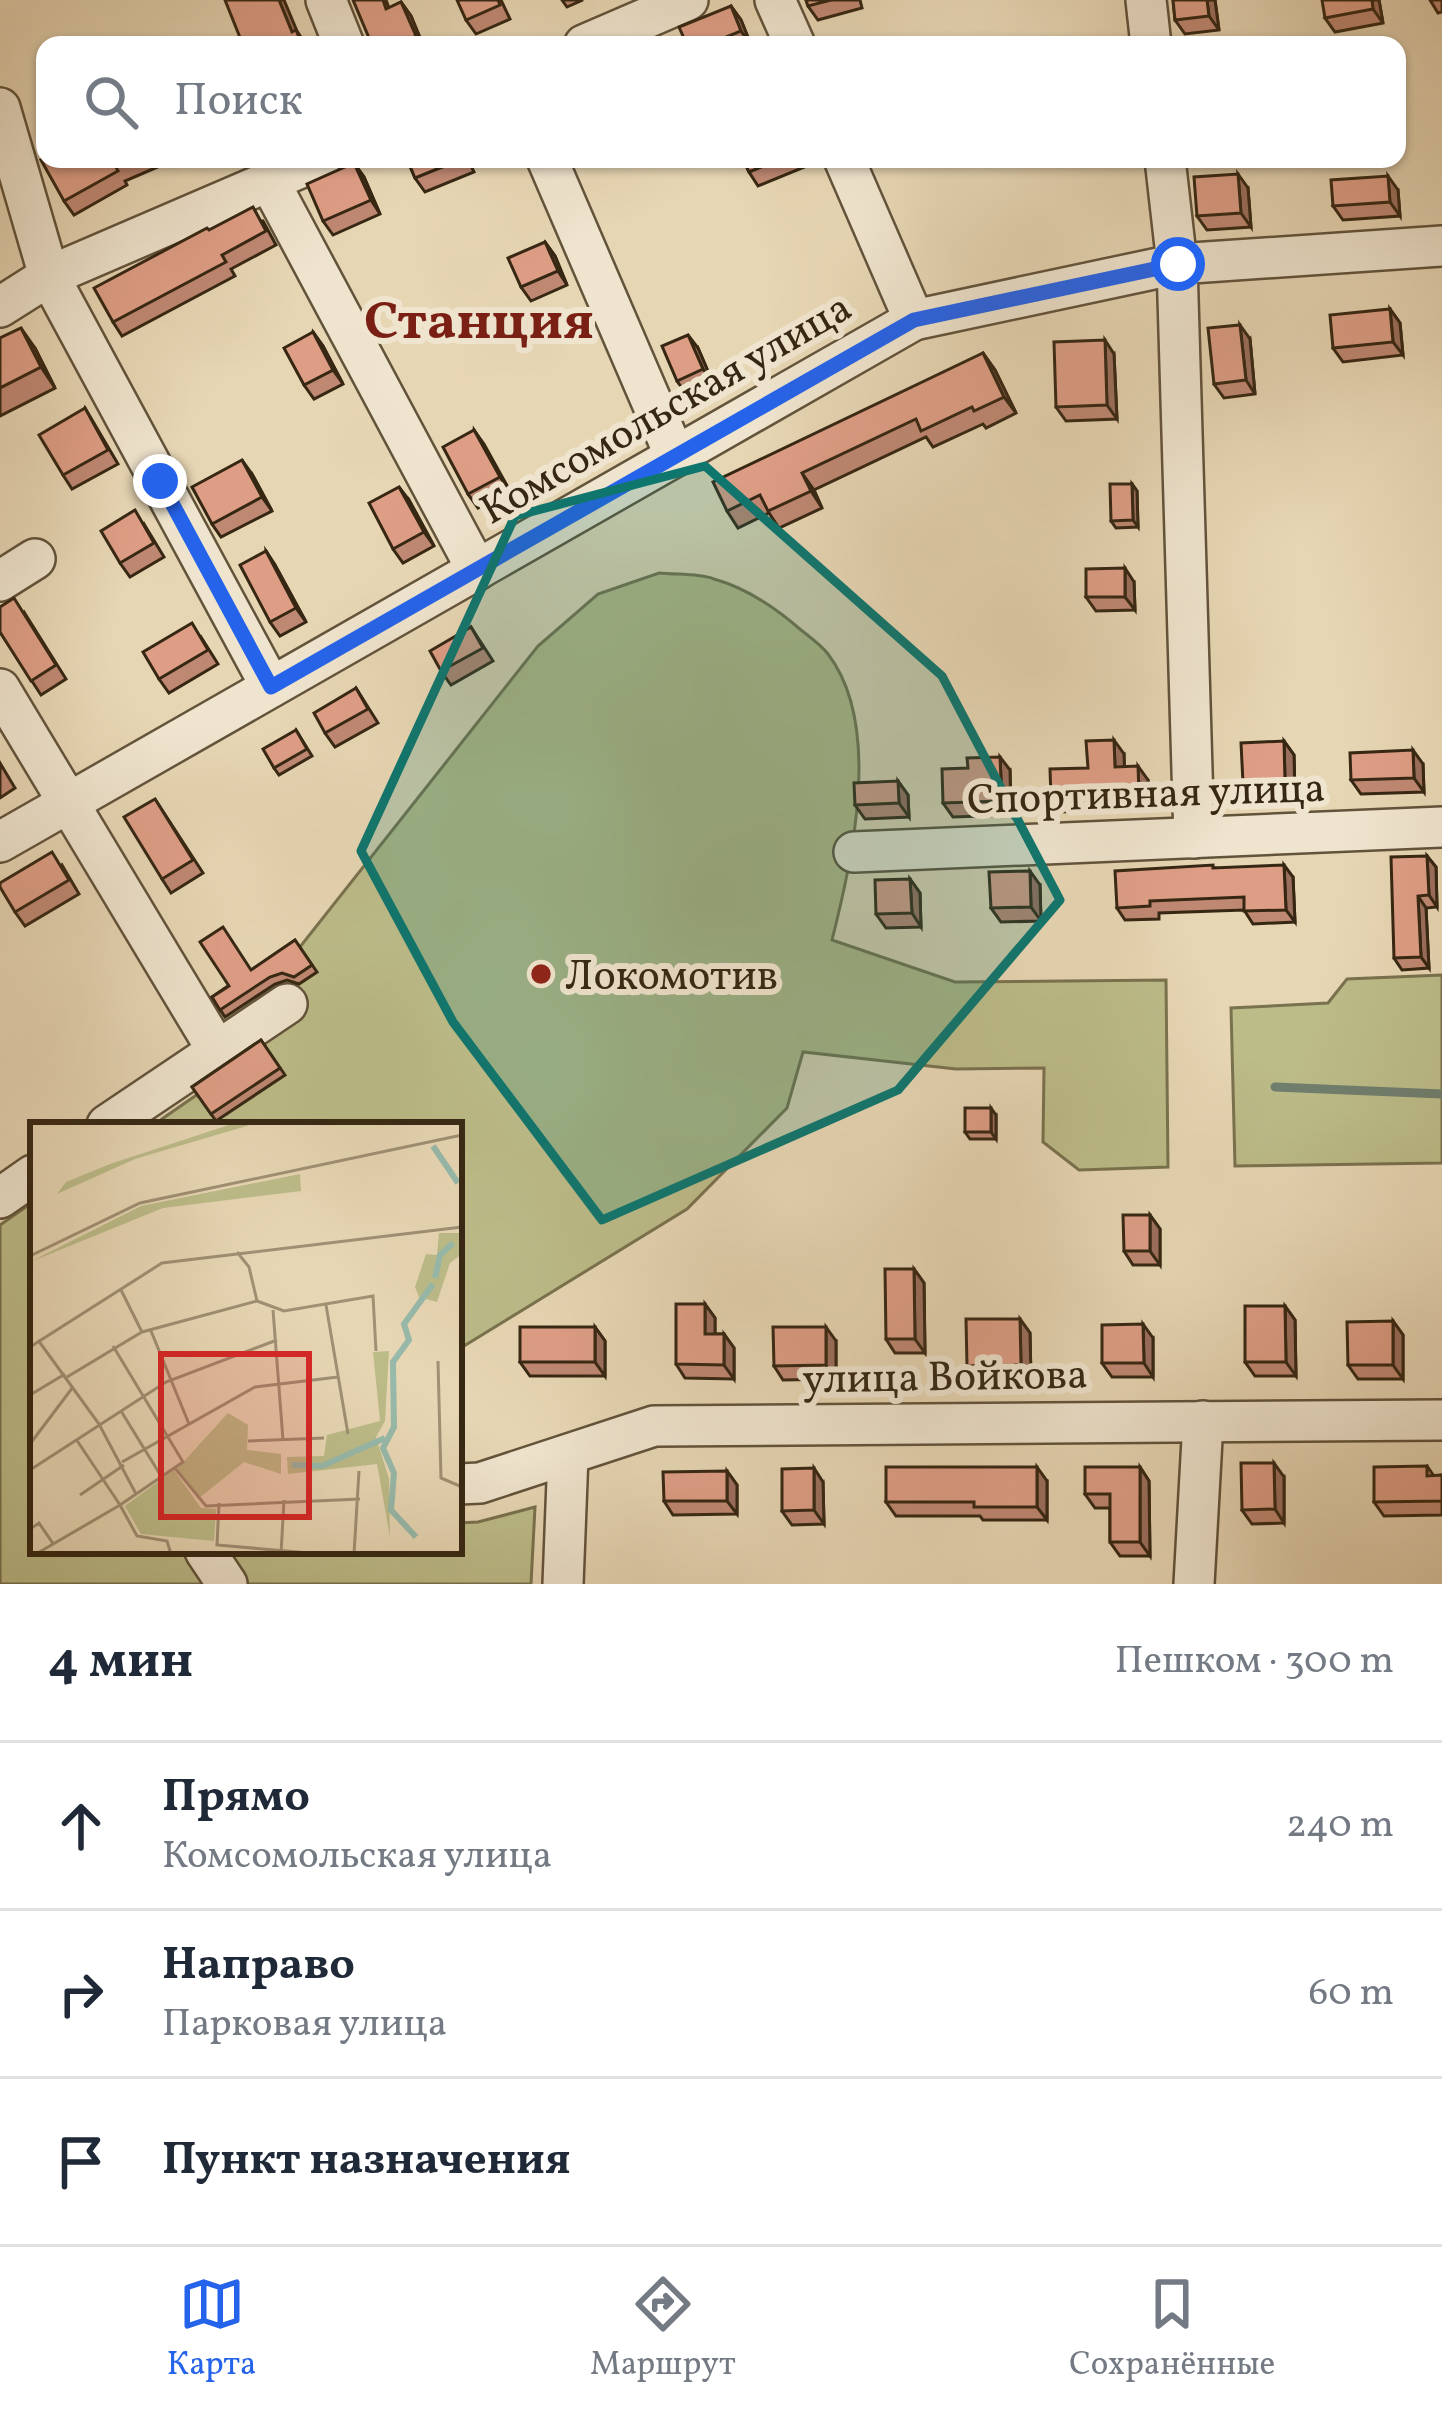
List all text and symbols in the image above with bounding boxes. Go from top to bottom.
search box [36,36,1406,168]
icon: search [78,69,144,135]
text: Поиск [174,71,303,134]
route start [1151,237,1205,291]
street label: Комсомольская улица [471,280,864,541]
district label: Станция [364,287,594,362]
route end [133,454,187,508]
street label: Спортивная улица [966,761,1326,832]
place label: Локомотив [565,949,778,1008]
marker: Локомотив [528,961,554,987]
inset map [30,1122,462,1554]
street label: улица Войкова [802,1348,1088,1411]
text: 4 мин [48,1627,193,1698]
text: Пешком · 300 m [1115,1635,1394,1689]
text: Прямо [162,1767,310,1830]
icon: ahead [48,1793,114,1859]
text: 240 m [1286,1799,1394,1853]
text: Комсомольская улица [162,1830,552,1884]
text: Направо [162,1935,355,1998]
icon: right [48,1961,114,2027]
text: 60 m [1309,1967,1394,2021]
text: Парковая улица [162,1998,447,2052]
icon: arrive [48,2129,114,2195]
text: Пункт назначения [162,2130,571,2193]
tab: Карта [167,2271,256,2389]
tab: Маршрут [590,2271,736,2389]
tab: Сохранённые [1069,2271,1275,2389]

